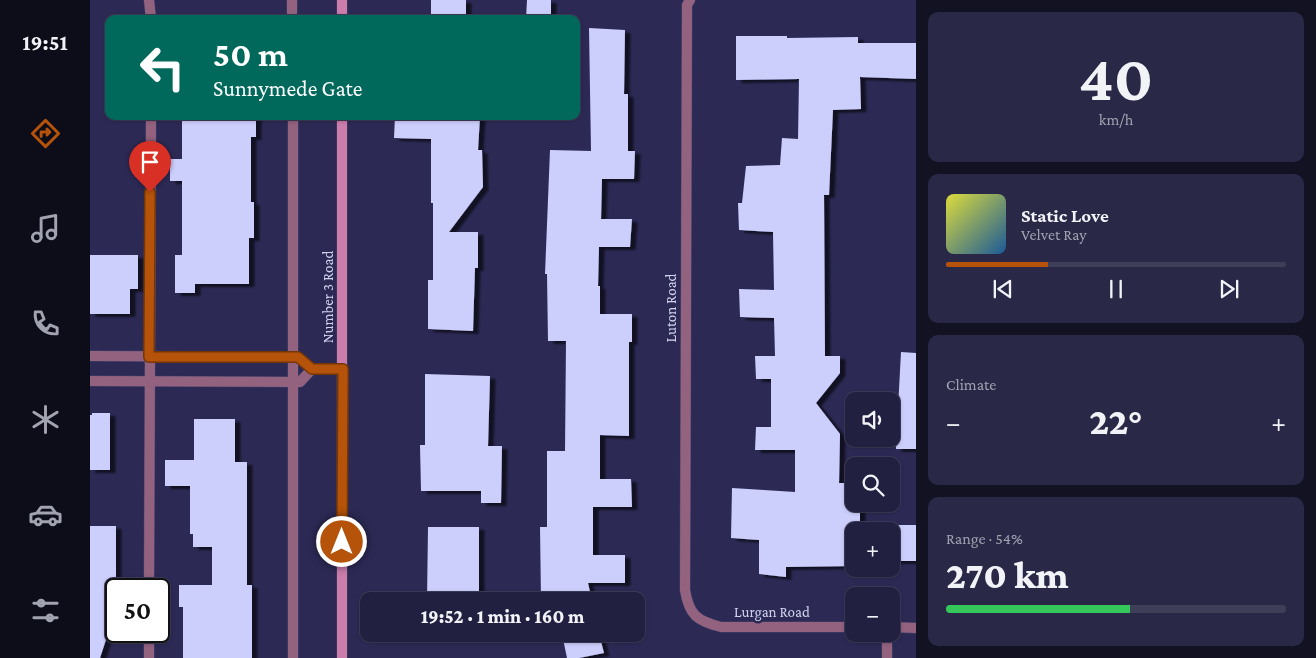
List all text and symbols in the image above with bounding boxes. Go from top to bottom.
text: 19:51 [22,30,68,55]
icon: left [130,35,195,100]
text: 50 m [213,35,288,74]
text: 40 [1079,42,1153,114]
text: Sunnymede Gate [213,76,362,101]
text: km/h [1099,111,1133,128]
icon: directions [28,116,63,151]
pin [129,141,171,192]
icon: arrive [136,148,164,176]
text: Static Love [1021,205,1109,226]
icon: music [28,211,63,246]
text: Velvet Ray [1021,226,1087,243]
street label: Number 3 Road [320,251,336,343]
street label: Luton Road [663,273,679,342]
icon: previous [989,275,1017,303]
icon: pause [1102,275,1130,303]
icon: next [1215,275,1243,303]
icon: phone [28,306,63,341]
text: Climate [946,376,996,393]
map controls [845,392,900,642]
button: sound [845,392,900,447]
text: 22° [1089,400,1143,442]
icon: climate [28,402,63,437]
text: − [946,407,961,438]
text: + [1271,407,1286,438]
button: search [845,457,900,512]
icon: car [28,497,63,532]
position arrow [315,515,367,567]
button: + [845,522,900,577]
text: Range · 54% [946,530,1023,547]
text: 270 km [946,554,1069,596]
speed limit sign: 50 [105,578,170,643]
button: − [845,587,900,642]
icon: filters [28,593,63,628]
street label: Lurgan Road [734,604,810,621]
text: 19:52 · 1 min · 160 m [421,606,584,627]

